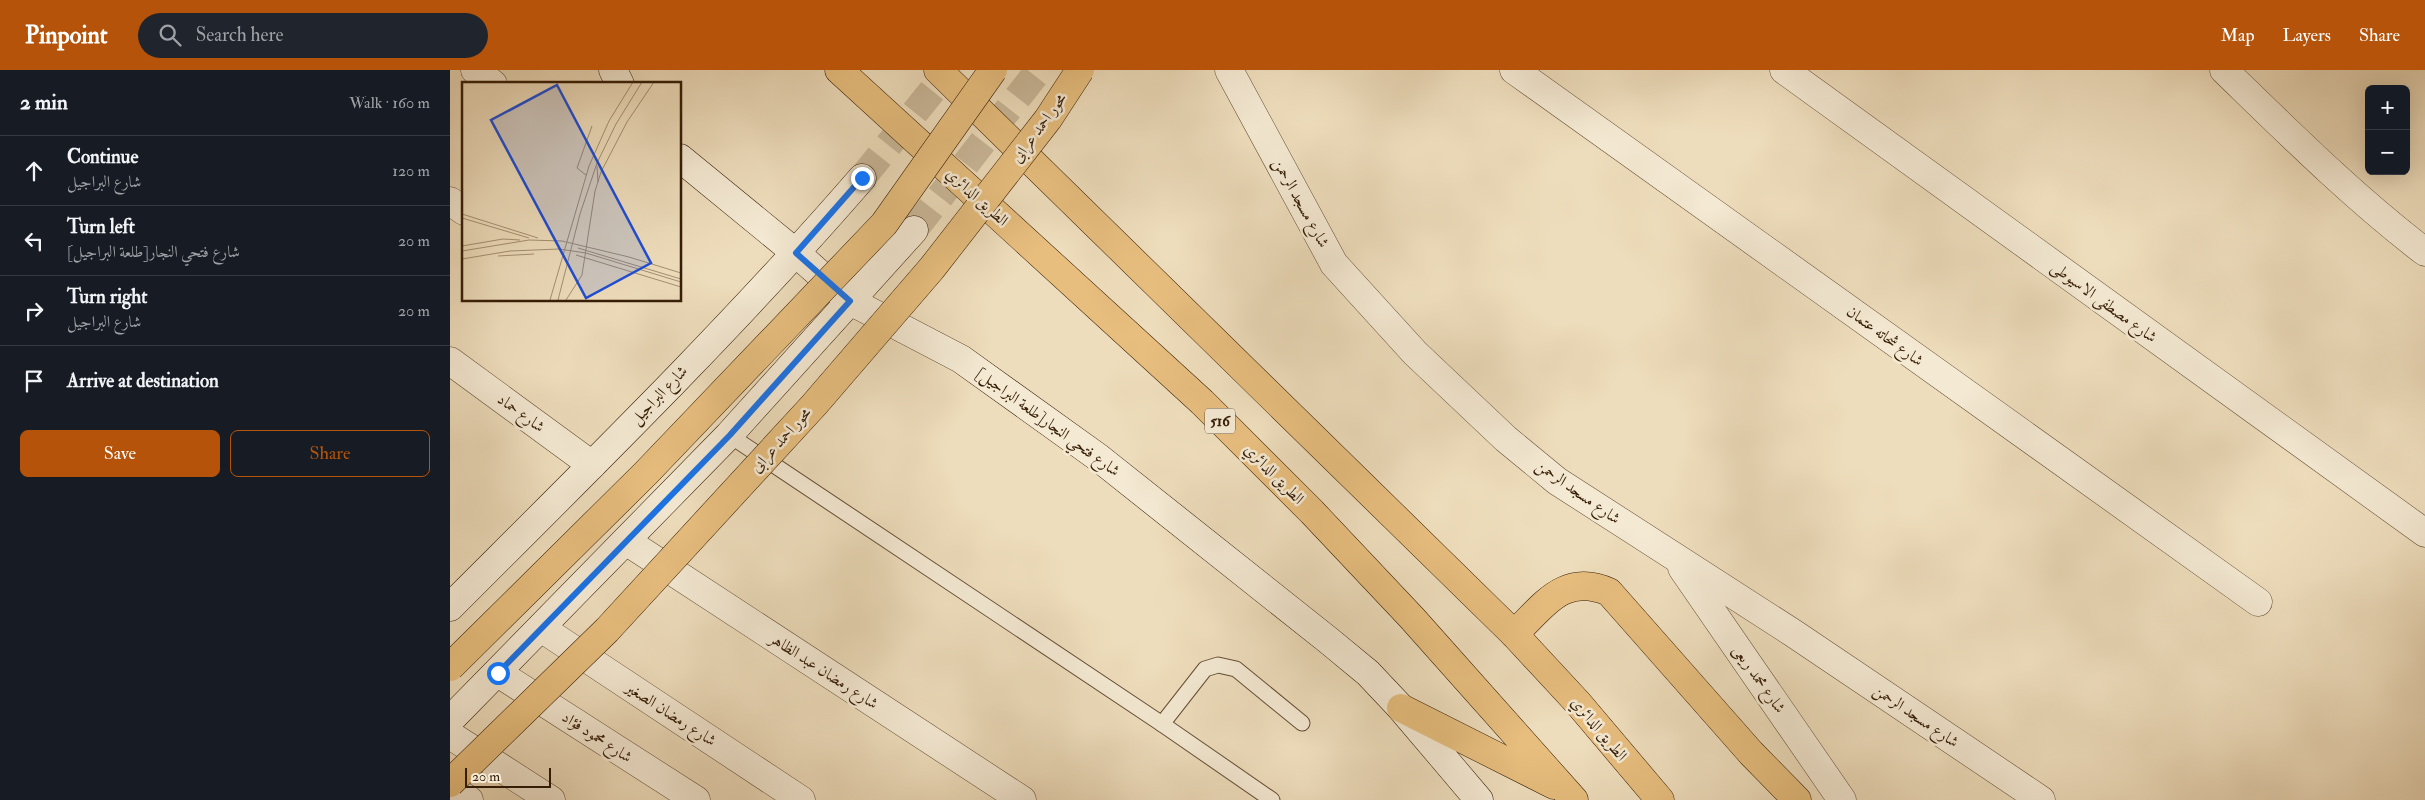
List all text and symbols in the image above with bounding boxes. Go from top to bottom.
search box [138,13,488,58]
text: Pinpoint [25,20,108,51]
icon: search [156,21,184,49]
text: Search here [196,23,283,47]
text: Map [2221,24,2255,47]
text: Layers [2283,24,2331,47]
text: Share [2359,24,2400,47]
inset map [462,82,681,301]
map controls [2365,85,2410,175]
button: + [2365,85,2410,130]
text: 2 min [20,89,68,116]
street label: محور احمد عرابى [1007,89,1072,167]
text: Walk · 160 m [349,93,430,113]
button: − [2365,130,2410,175]
text: Continue [67,145,138,169]
street label: شارع مسجد الرحمن [1266,155,1334,253]
icon: ahead [20,157,48,185]
text: 120 m [392,161,430,181]
street label: الطريق الدائري [940,164,1012,232]
route end [851,167,874,190]
text: شارع البراجيل [67,172,141,192]
text: Turn left [67,215,135,239]
icon: left [20,227,48,255]
text: 20 m [398,231,430,251]
text: شارع فتحي النجار[طلعة البراجيل] [67,242,240,262]
street label: شارع مصطفى الاسيوطى [2045,257,2161,350]
text: Turn right [67,285,147,309]
icon: right [20,297,48,325]
text: 20 m [398,301,430,321]
street label: شارع شحاته عتمان [1841,301,1927,373]
text: شارع البراجيل [67,312,141,332]
street label: شارع البراجيل [626,361,694,431]
street label: شارع فتحي النجار[طلعة البراجيل] [969,363,1124,485]
icon: arrive [20,367,48,395]
text: Arrive at destination [67,369,219,393]
street label: شارع حماد [492,389,549,439]
street label: محور احمد عرابى [746,403,817,478]
road number: 516 [1205,408,1235,434]
button: Save [20,430,220,477]
button: Share [230,430,430,477]
street label: الطريق الدائري [1238,440,1308,510]
street label: شارع مسجد الرحمن [1530,455,1624,531]
street label: شارع رمضان عبد الظاهر [763,627,882,716]
street label: شارع محمد ريعى [1726,641,1790,719]
route start [487,662,510,685]
street label: شارع رمضان الصغير [619,676,720,753]
street label: شارع مسجد الرحمن [1868,680,1963,754]
street label: الطريق الدائري [1565,693,1632,766]
street label: شارع محمود فؤاد [556,707,636,770]
scale bar [465,765,551,788]
text: 20 m [472,768,500,785]

